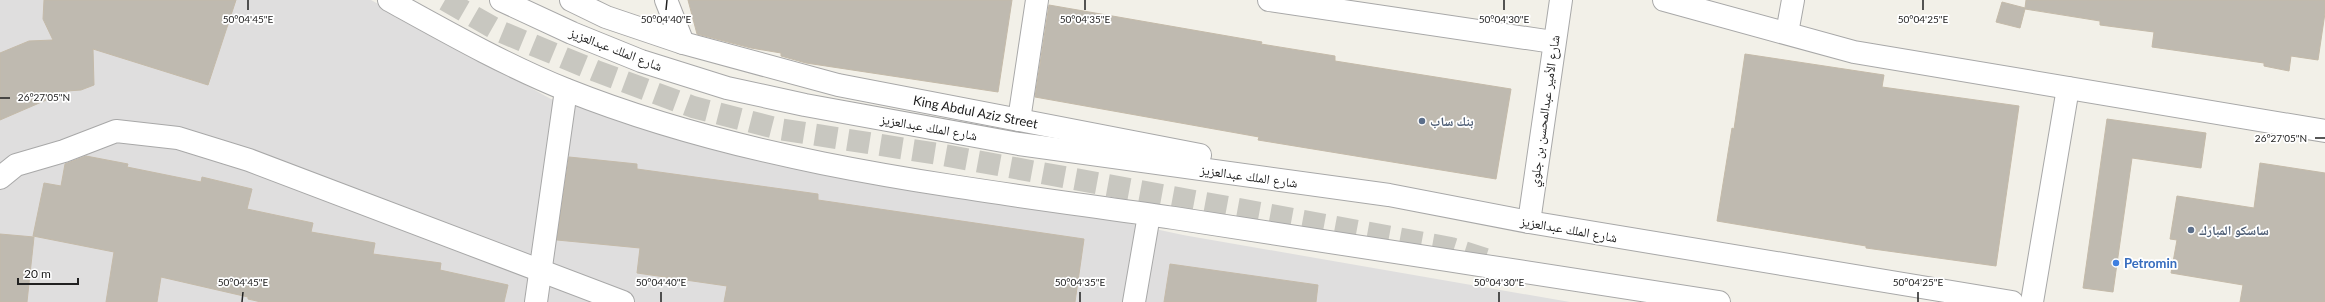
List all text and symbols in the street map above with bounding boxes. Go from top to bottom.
text: 50°04'45"E [223,13,273,25]
text: 50°04'40"E [641,13,691,25]
text: 50°04'35"E [1060,13,1110,25]
text: 50°04'30"E [1479,13,1529,25]
text: 50°04'25"E [1898,13,1948,25]
street label: شارع الملك عبدالعزيز [566,24,665,76]
street label: شارع الأمير عبدالمحسن بن جلوي [1525,34,1566,188]
text: 26°27'05"N [18,91,70,103]
street label: King Abdul Aziz Street [912,92,1040,132]
street label: شارع الملك عبدالعزيز [878,110,979,145]
place label: بنك ساب [1430,113,1474,129]
marker: بنك ساب [1417,116,1427,126]
text: 26°27'05"N [2255,132,2307,144]
street label: شارع الملك عبدالعزيز [1198,161,1299,193]
street label: شارع الملك عبدالعزيز [1518,212,1619,247]
place label: ساسكو المبارك [2199,222,2269,238]
marker: ساسكو المبارك [2186,225,2196,235]
place label: Petromin [2124,255,2177,271]
marker: Petromin [2111,258,2121,268]
scale bar [18,260,78,286]
text: 20 m [24,266,51,281]
text: 50°04'45"E [218,276,268,288]
text: 50°04'40"E [636,276,686,288]
text: 50°04'35"E [1055,276,1105,288]
text: 50°04'30"E [1474,276,1524,288]
text: 50°04'25"E [1893,276,1943,288]

